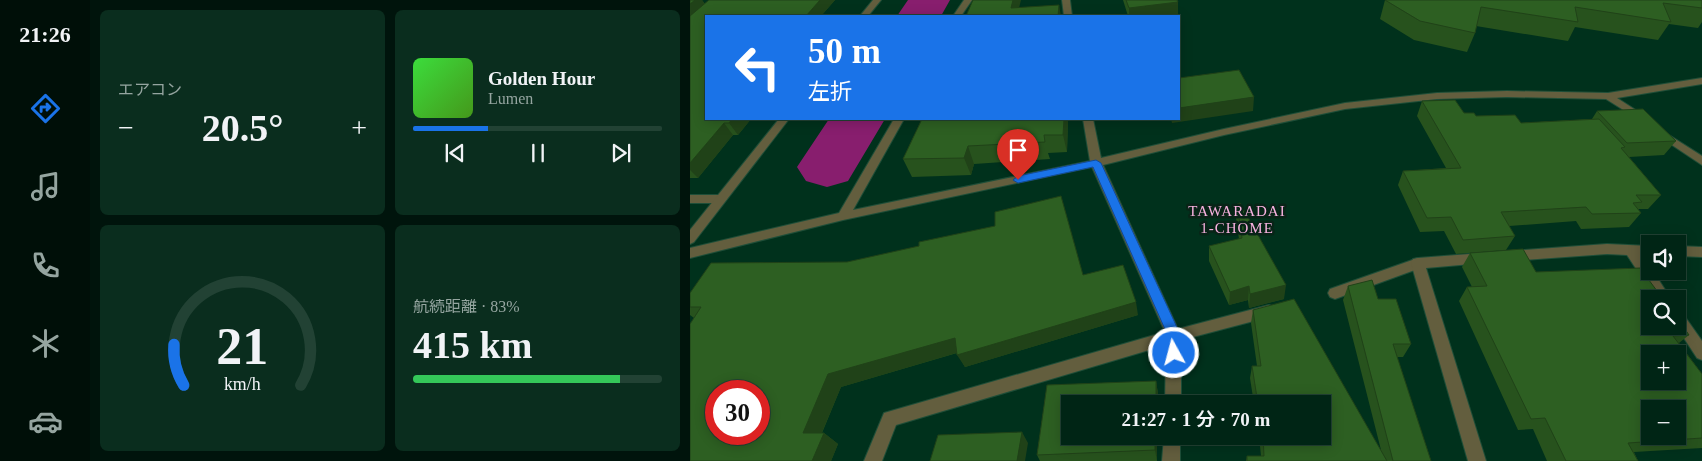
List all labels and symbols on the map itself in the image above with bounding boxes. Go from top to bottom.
pin [997,129,1039,180]
district label: TAWARADAI 1-CHOME [1188,203,1286,236]
position arrow [1147,326,1199,378]
speed limit sign: 30 [705,380,770,445]

